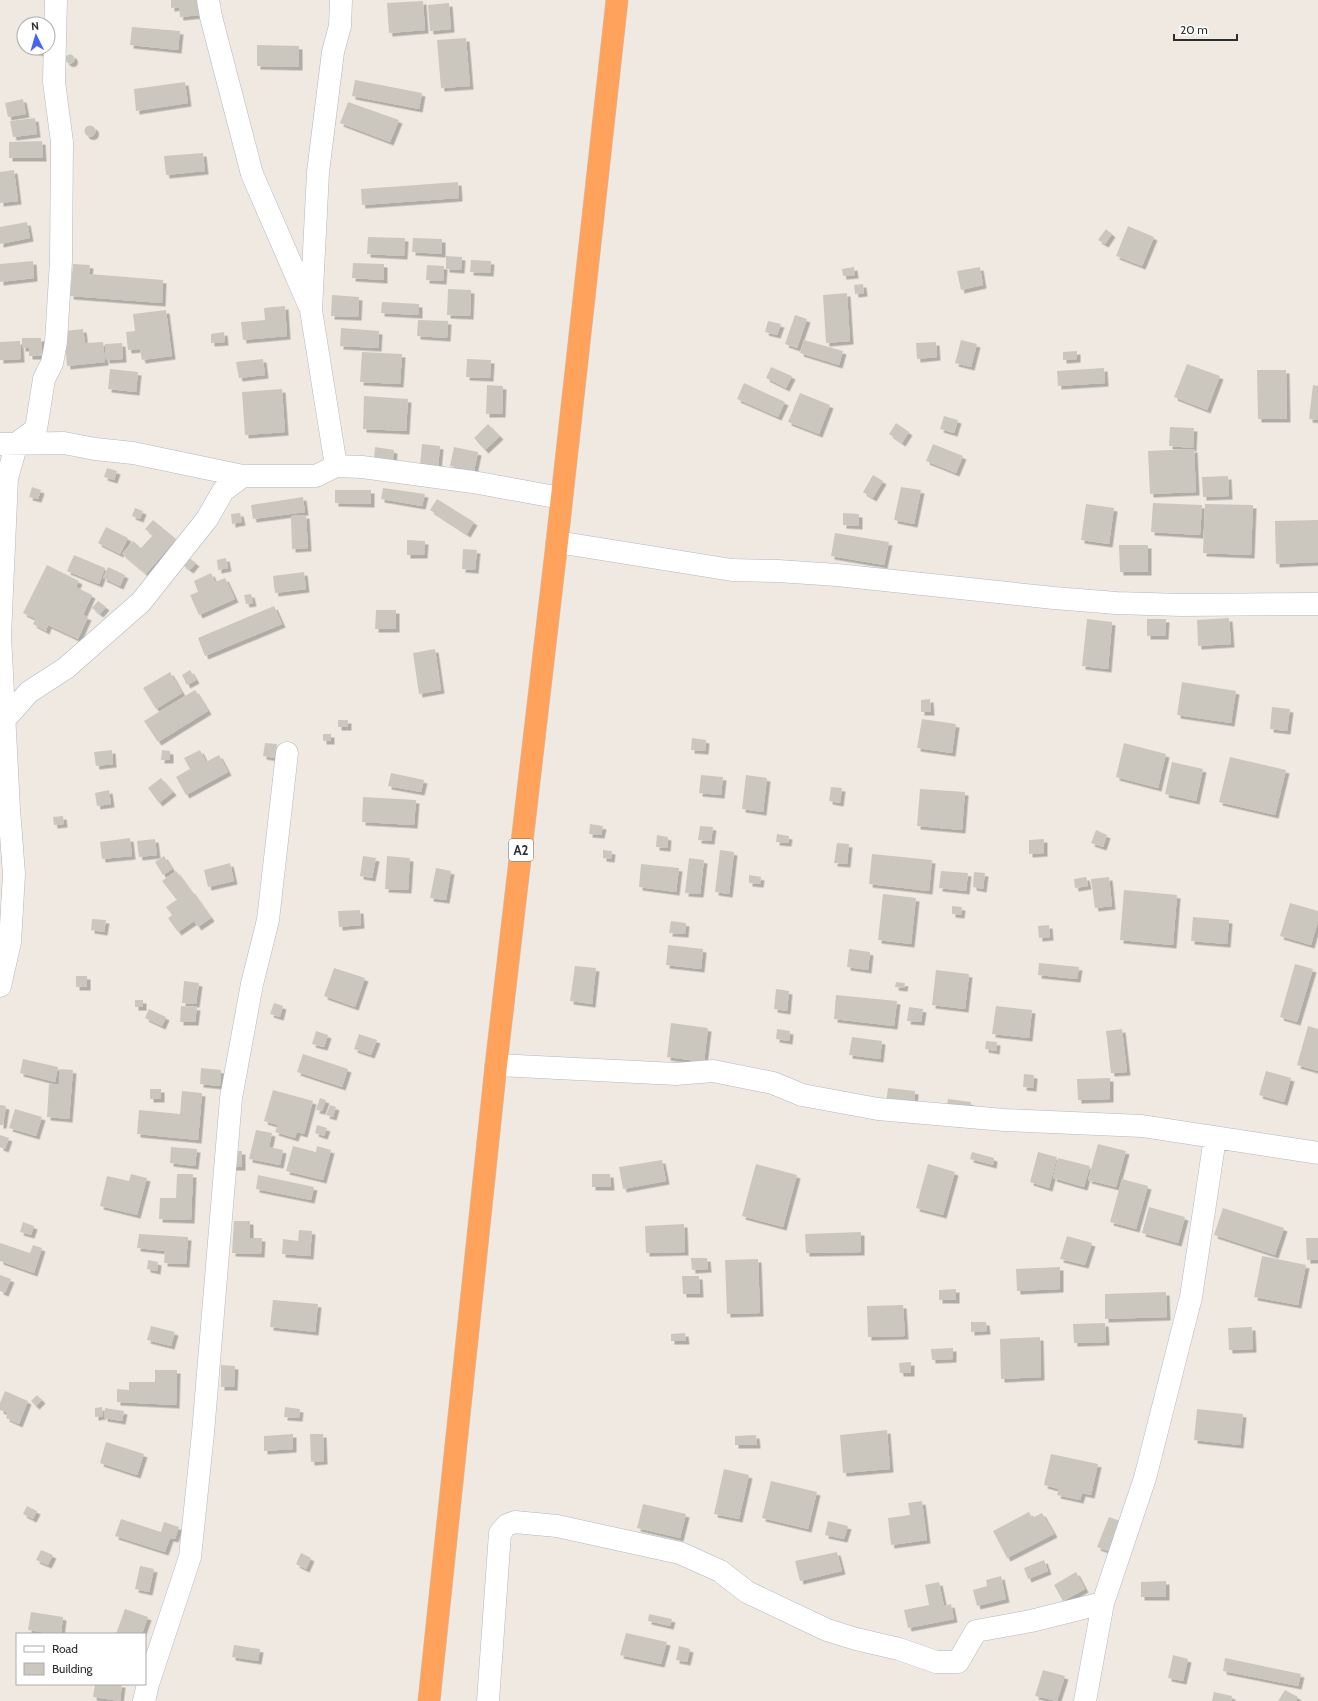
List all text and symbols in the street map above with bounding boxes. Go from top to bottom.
north arrow [16,16,56,56]
scale bar [1174,16,1237,42]
text: N [31,19,40,33]
text: 20 m [1180,22,1208,37]
road number: A2 [509,839,533,861]
legend [16,1633,146,1685]
text: Road [52,1641,78,1656]
text: Building [52,1661,94,1676]

